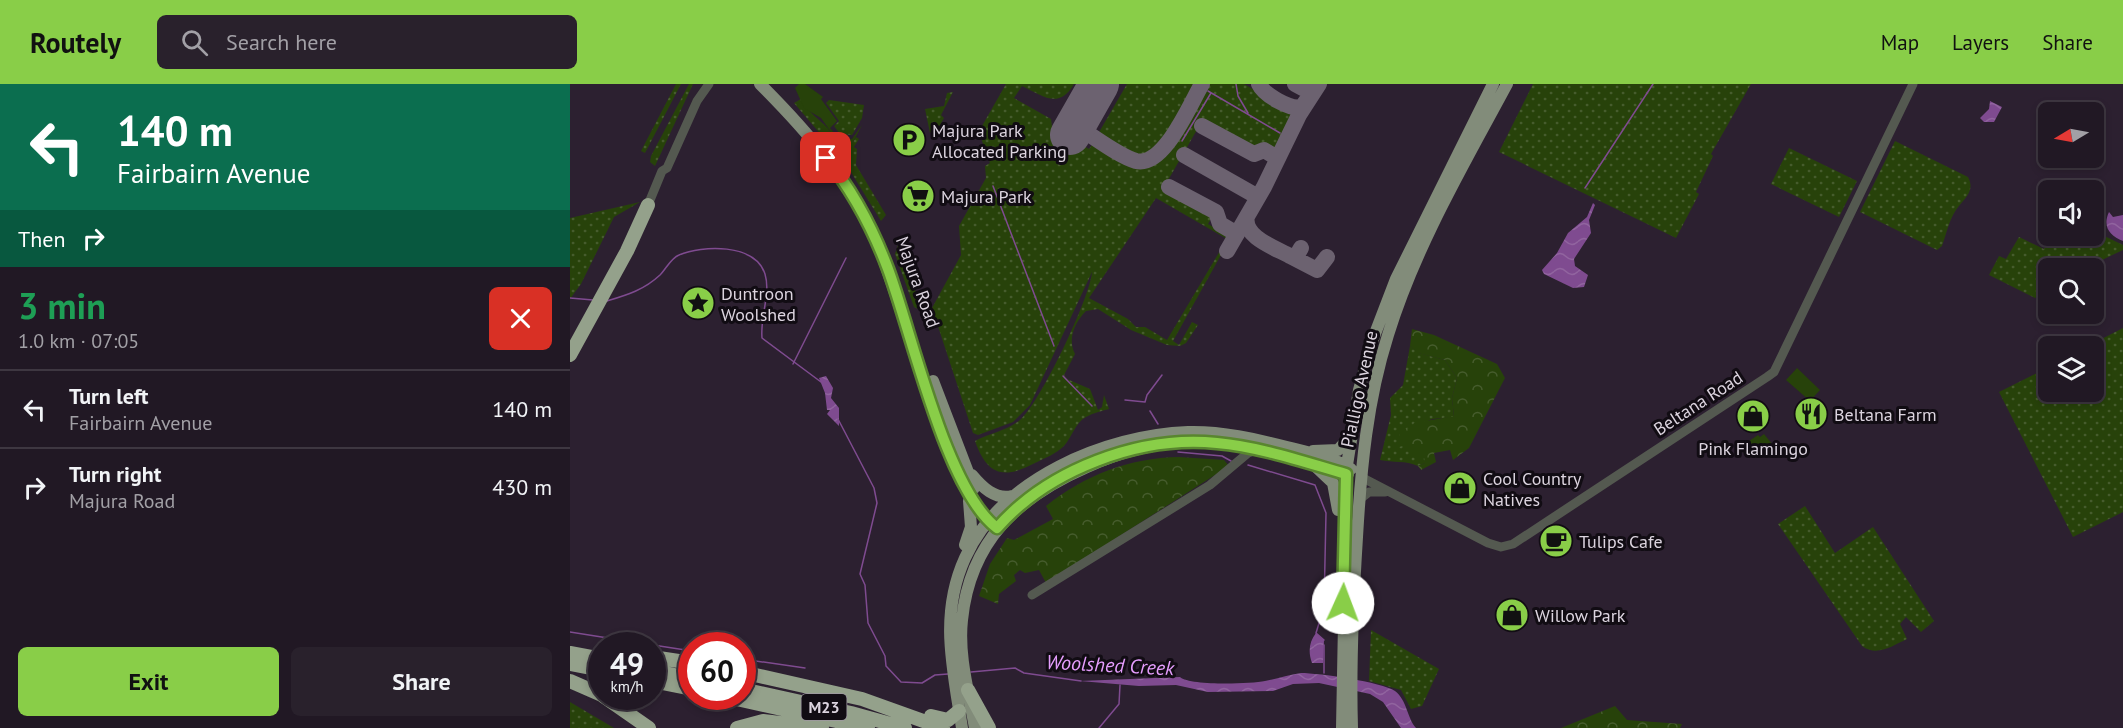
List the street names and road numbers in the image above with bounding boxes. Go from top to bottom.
street label: Majura Road [891,233,945,331]
street label: Pialligo Avenue [1335,328,1383,450]
street label: Beltana Road [1649,366,1747,440]
road number: M23 [802,694,846,720]

